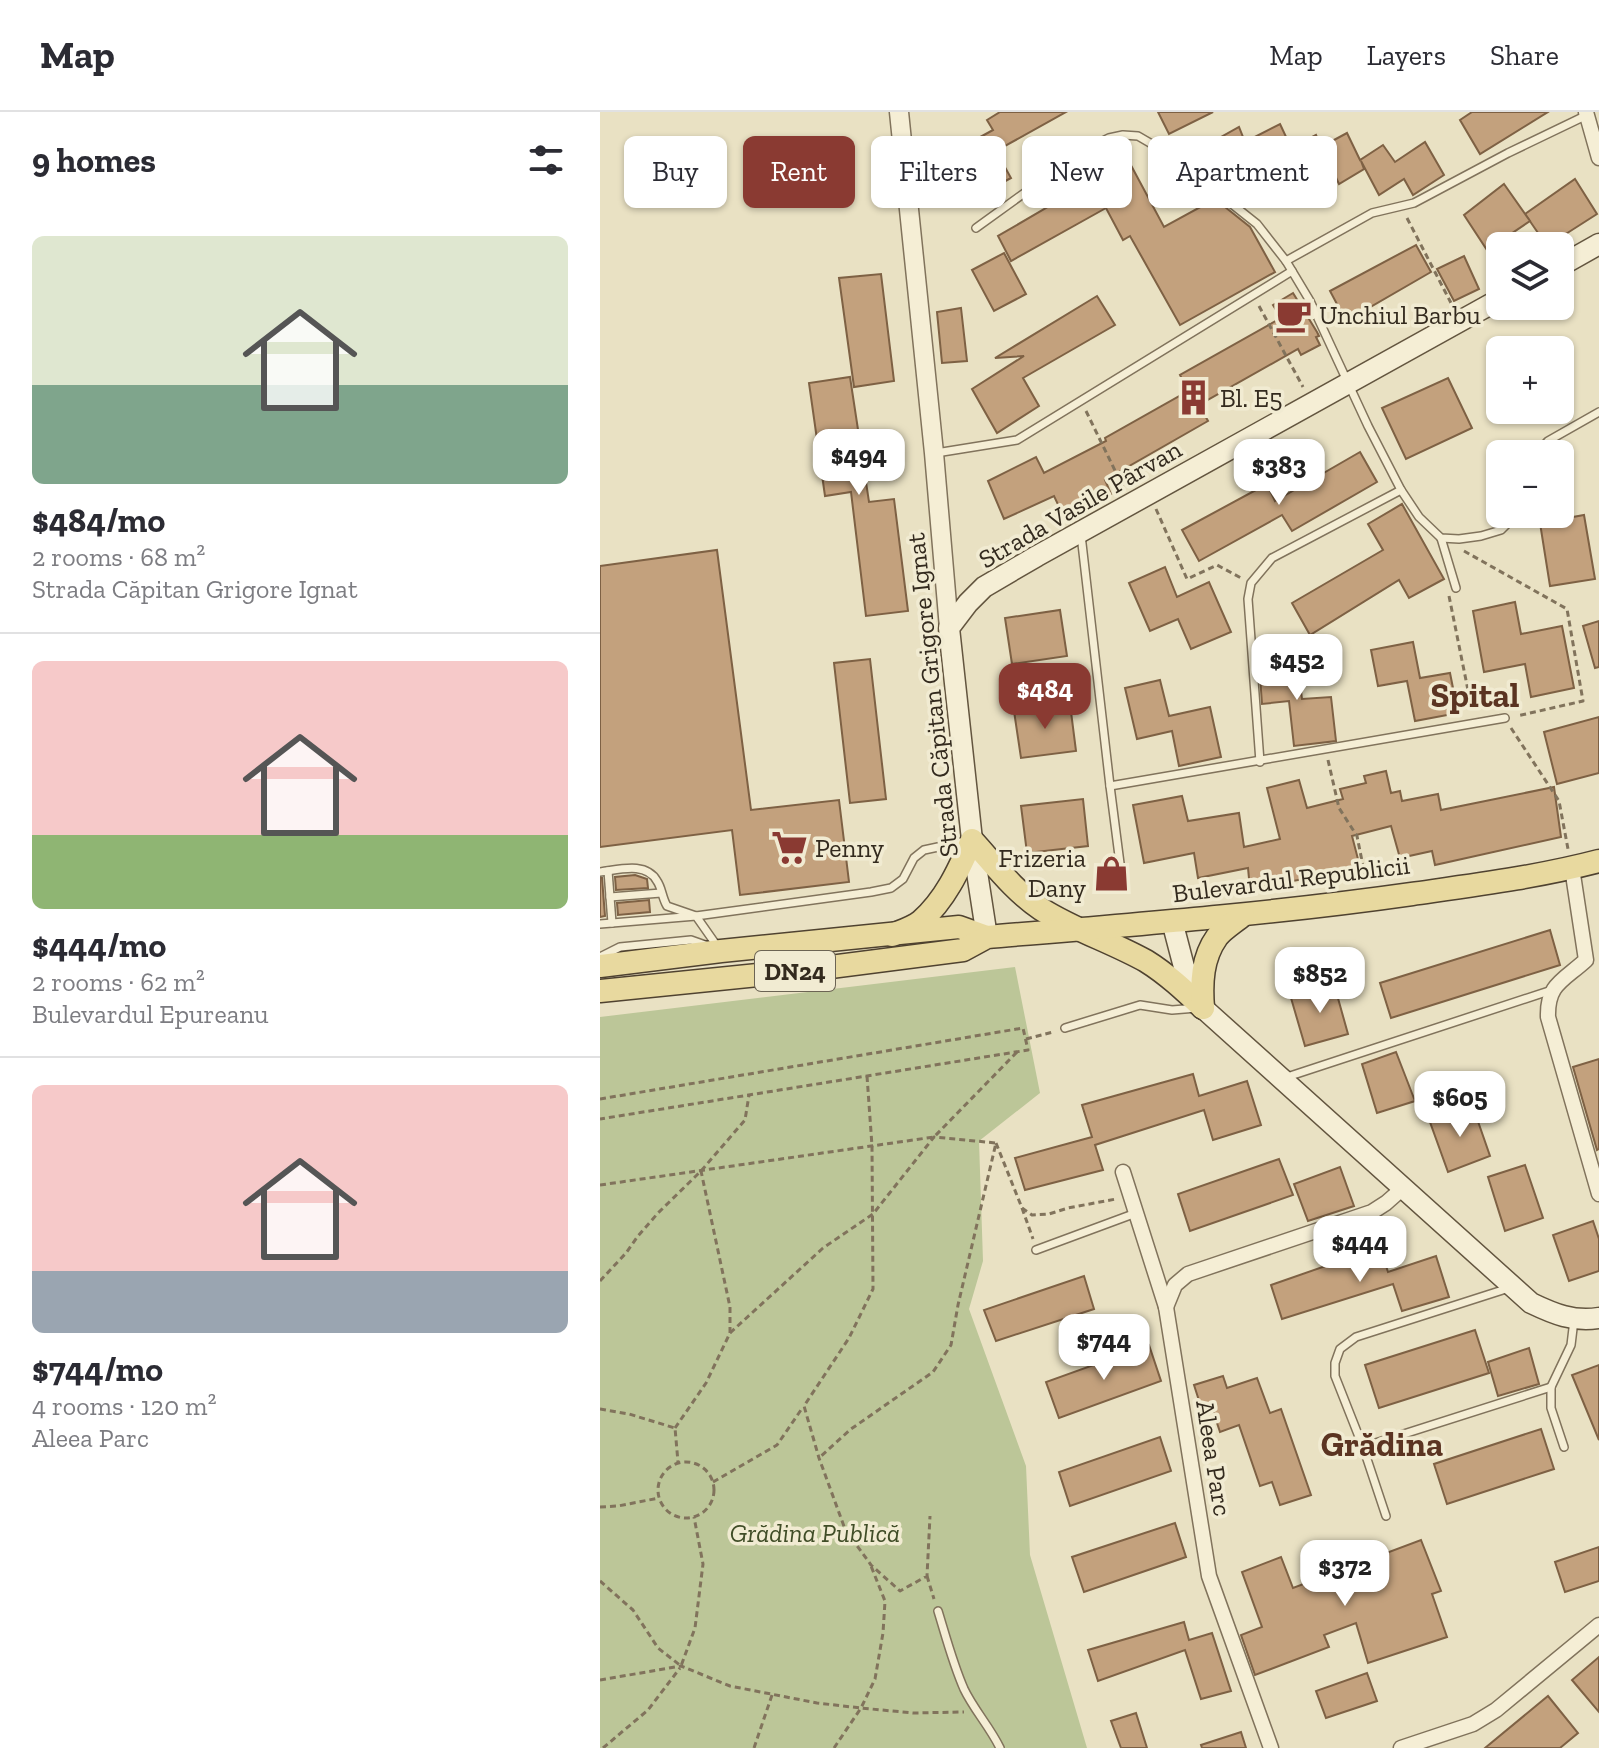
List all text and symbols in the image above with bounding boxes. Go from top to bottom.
text: Map [40,32,115,78]
text: Map [1269,39,1323,72]
text: Layers [1367,39,1446,72]
text: Share [1490,39,1559,72]
chip: Buy [624,136,727,208]
chip: Rent [743,136,855,208]
chip: Filters [871,136,1006,208]
chip: New [1022,136,1132,208]
chip: Apartment [1148,136,1337,208]
icon: filters [524,138,568,182]
text: 9 homes [32,140,156,181]
map controls [1486,232,1574,528]
button: layers [1486,232,1574,320]
icon: home [228,288,372,432]
cafe icon: Unchiul Barbu [1274,296,1312,334]
place label: Unchiul Barbu [1319,299,1481,331]
button: + [1486,336,1574,424]
building icon: Bl. E5 [1175,379,1213,417]
place label: Bl. E5 [1220,382,1282,414]
pin: $494 [812,429,906,497]
street label: Strada Vasile Pârvan [973,433,1187,575]
text: $494 [831,439,887,471]
pin: $383 [1232,439,1326,507]
button: − [1486,440,1574,528]
text: $383 [1252,449,1306,481]
text: $484/mo [32,500,165,541]
street label: Strada Căpitan Grigore Ignat [899,531,965,859]
text: 2 rooms · 68 m² [32,541,205,573]
text: Strada Căpitan Grigore Ignat [32,573,358,605]
pin: $452 [1250,634,1344,702]
text: $452 [1269,644,1325,676]
pin: $484 [998,663,1092,731]
text: $484 [1017,673,1073,705]
district label: Spital [1431,675,1520,716]
icon: home [228,713,372,857]
supermarket icon: Penny [770,829,808,867]
place label: Penny [815,832,885,864]
place label: Frizeria Dany [998,842,1087,904]
street label: Bulevardul Republicii [1171,849,1411,909]
shop icon: Frizeria Dany [1093,854,1131,892]
text: $444/mo [32,925,166,966]
pin: $852 [1273,947,1367,1015]
road number: DN24 [755,951,835,991]
text: $852 [1293,957,1347,989]
text: 2 rooms · 62 m² [32,966,205,998]
text: Bulevardul Epureanu [32,998,269,1030]
pin: $605 [1413,1071,1507,1139]
text: $605 [1432,1081,1488,1113]
icon: home [228,1137,372,1281]
pin: $444 [1313,1216,1407,1284]
text: $444 [1331,1226,1389,1258]
pin: $744 [1057,1314,1151,1382]
text: $744 [1077,1324,1131,1356]
text: $744/mo [32,1349,163,1390]
text: 4 rooms · 120 m² [32,1390,217,1422]
street label: Aleea Parc [1189,1398,1239,1518]
text: Aleea Parc [32,1422,149,1454]
district label: Grădina [1321,1424,1443,1465]
park label: Grădina Publică [730,1517,900,1549]
pin: $372 [1298,1540,1392,1608]
text: $372 [1318,1550,1372,1582]

